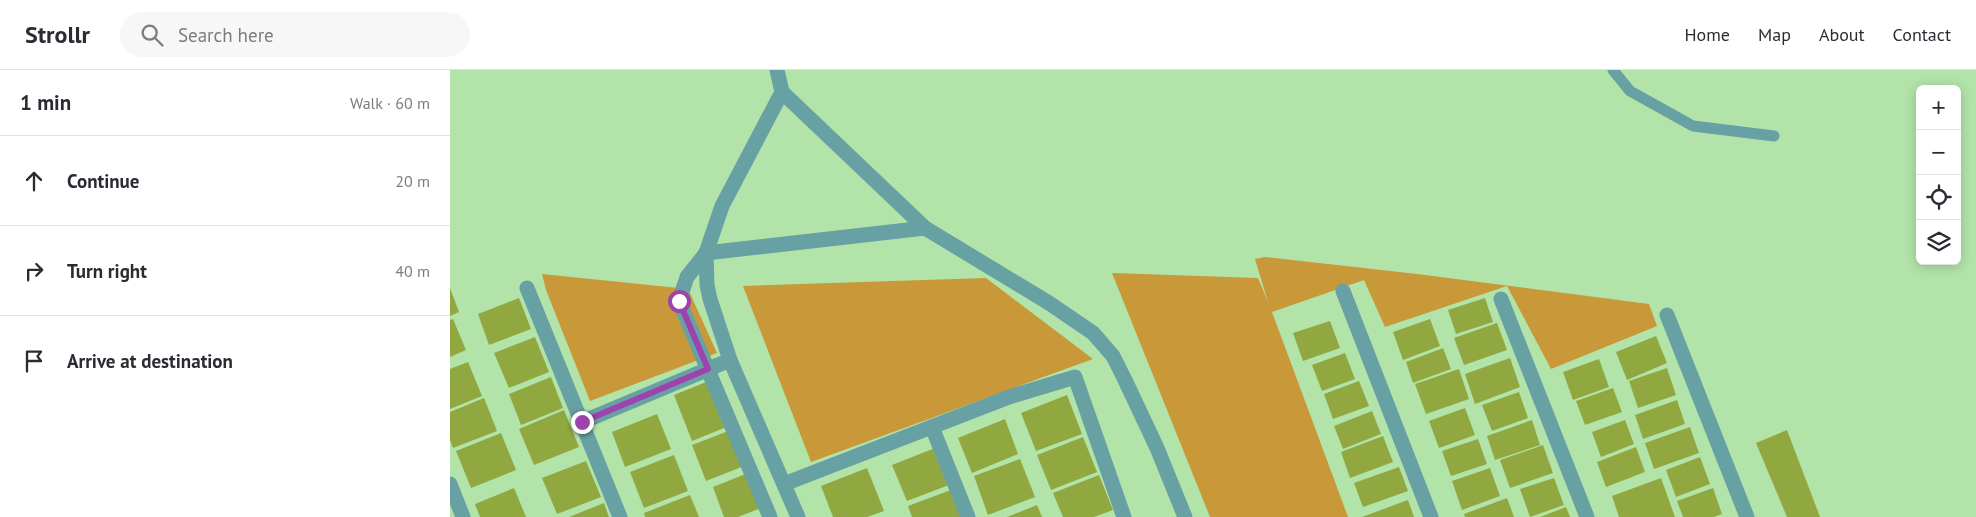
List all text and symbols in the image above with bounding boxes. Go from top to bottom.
search box [120,12,470,57]
text: Strollr [25,19,90,50]
icon: search [138,21,166,49]
text: Search here [178,23,274,47]
text: Home [1684,23,1730,46]
text: Map [1758,23,1791,46]
text: About [1819,23,1865,46]
text: Contact [1893,23,1951,46]
map controls [1916,85,1961,265]
button: + [1916,85,1961,130]
text: 1 min [20,89,71,116]
text: Walk · 60 m [350,93,430,113]
button: − [1916,130,1961,175]
icon: ahead [20,167,48,195]
text: Continue [67,169,139,193]
text: 20 m [395,171,430,191]
button: locate [1916,175,1961,220]
button: layers [1916,220,1961,265]
icon: right [20,257,48,285]
text: Turn right [67,259,147,283]
text: 40 m [395,261,430,281]
route start [668,290,691,313]
icon: arrive [20,347,48,375]
text: Arrive at destination [67,349,233,373]
route end [571,411,594,434]

